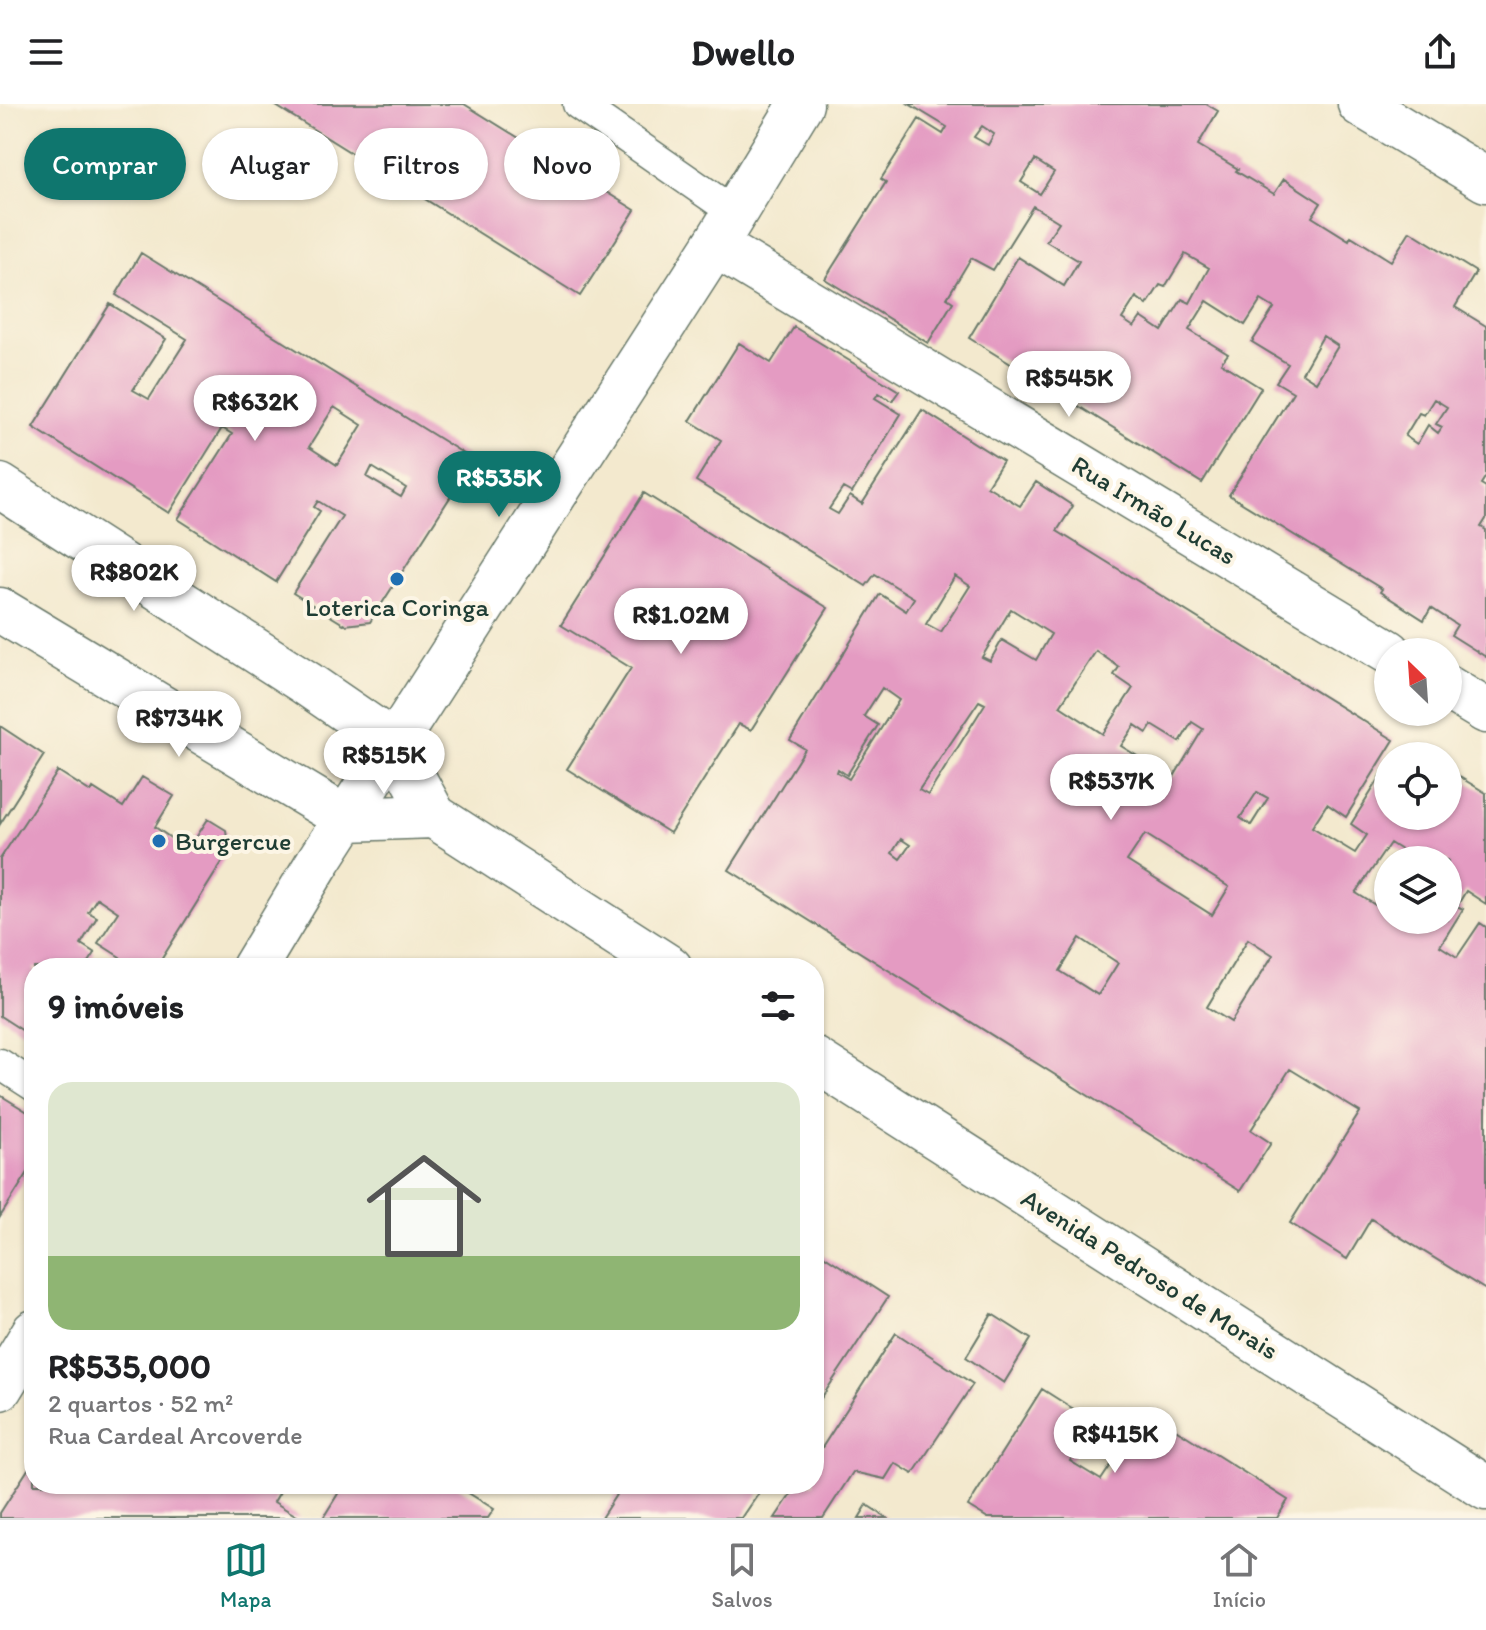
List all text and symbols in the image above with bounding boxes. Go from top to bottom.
icon: menu [24,30,68,74]
icon: share [1418,30,1462,74]
text: Dwello [691,31,795,74]
chip: Comprar [24,128,186,200]
chip: Alugar [202,128,338,200]
chip: Filtros [354,128,488,200]
chip: Novo [504,128,620,200]
pin: R$545K [1004,351,1134,419]
text: R$545K [1025,361,1113,393]
pin: R$632K [190,375,320,443]
text: R$632K [212,385,298,417]
street label: Rua Irmão Lucas [1066,448,1242,572]
pin: R$535K [434,451,564,519]
text: R$535K [456,461,542,493]
pin: R$802K [69,545,199,613]
text: R$802K [89,555,179,587]
marker: Loterica Coringa [388,570,406,588]
pin: R$1.02M [607,588,755,656]
place label: Loterica Coringa [305,591,489,623]
text: R$1.02M [632,598,730,630]
north arrow [1374,638,1462,726]
map controls [1374,638,1462,934]
pin: R$734K [114,691,244,759]
text: R$734K [135,701,223,733]
pin: R$515K [319,728,449,796]
text: R$515K [342,738,426,770]
button: locate [1374,742,1462,830]
pin: R$537K [1046,754,1176,822]
text: R$537K [1068,764,1154,796]
place label: Burgercue [175,825,291,857]
marker: Burgercue [150,832,168,850]
button: layers [1374,846,1462,934]
icon: filters [756,984,800,1028]
text: 9 imóveis [48,986,184,1027]
icon: home [352,1134,496,1278]
street label: Avenida Pedroso de Morais [1016,1182,1284,1366]
text: R$535,000 [48,1346,211,1387]
text: 2 quartos · 52 m² [48,1387,233,1419]
pin: R$415K [1050,1407,1180,1475]
text: R$415K [1072,1417,1158,1449]
text: Rua Cardeal Arcoverde [48,1419,303,1451]
tab: Mapa [220,1538,271,1613]
tab: Salvos [711,1538,773,1613]
tab: Início [1213,1538,1266,1613]

